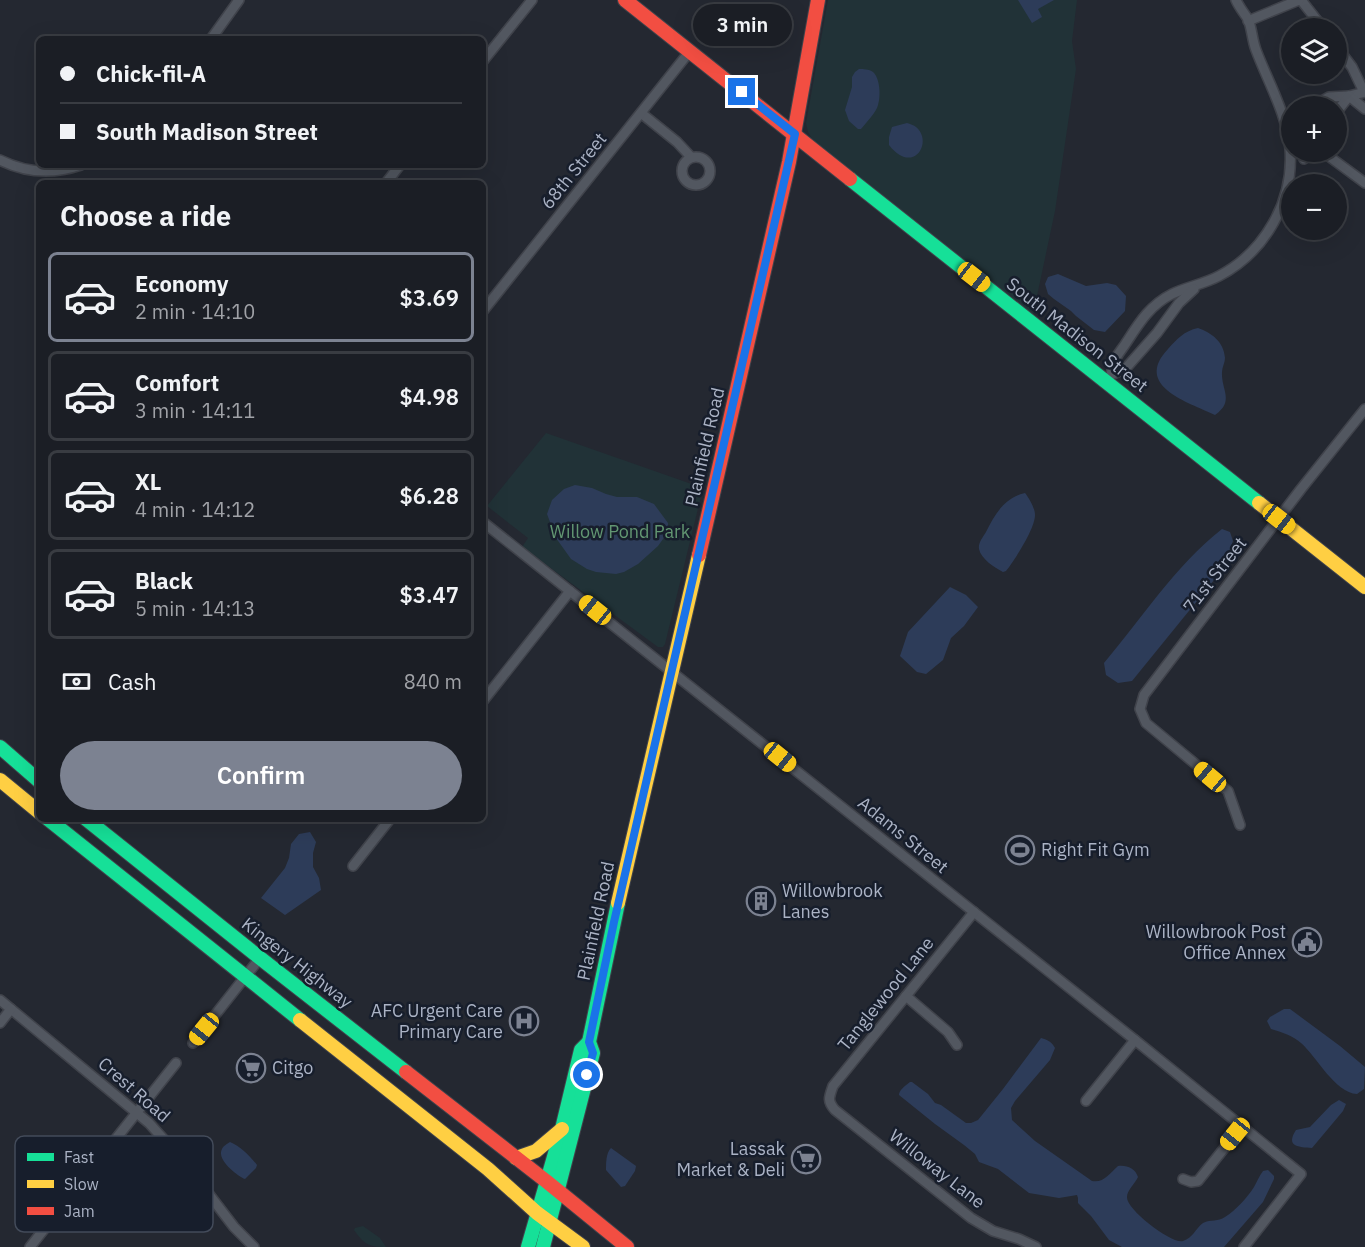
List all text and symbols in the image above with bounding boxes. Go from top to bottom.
callout: 3 min [692,5,792,47]
text: 3 min [717,11,768,38]
map controls [1281,18,1347,240]
button: layers [1281,18,1347,84]
text: Chick-fil-A [96,59,206,88]
route end [728,78,755,105]
button: + [1281,96,1347,162]
text: South Madison Street [96,117,318,146]
street label: 68th Street [536,128,611,214]
button: − [1281,174,1347,240]
text: Choose a ride [60,198,231,233]
car [954,259,994,295]
text: Economy [135,269,229,298]
icon: car [63,270,117,324]
street label: South Madison Street [1002,272,1153,397]
text: $3.69 [400,283,459,312]
text: 2 min · 14:10 [135,298,255,325]
text: Comfort [135,368,219,397]
icon: car [63,369,117,423]
text: $4.98 [400,382,459,411]
street label: Plainfield Road [680,385,729,509]
text: 3 min · 14:11 [135,397,255,424]
text: XL [135,467,161,496]
icon: car [63,468,117,522]
text: $6.28 [400,481,459,510]
text: 4 min · 14:12 [135,496,255,523]
car [1259,501,1299,537]
park label: Willow Pond Park [550,520,691,543]
street label: 71st Street [1178,532,1251,617]
text: Black [135,566,193,595]
icon: car [63,567,117,621]
text: $3.47 [400,580,459,609]
car [575,592,615,628]
text: 5 min · 14:13 [135,595,255,622]
icon: cash [60,665,93,698]
text: Cash [108,667,157,696]
text: 840 m [404,668,462,695]
car [760,739,800,775]
button: Confirm [60,741,462,810]
car [1190,759,1230,795]
street label: Adams Street [853,791,953,878]
sports icon: Right Fit Gym [1004,834,1036,866]
place label: Right Fit Gym [1041,838,1150,861]
street label: Plainfield Road [572,859,619,983]
place label: Willowbrook Lanes [782,879,883,923]
building icon: Willowbrook Lanes [745,885,777,917]
street label: Kingery Highway [237,912,357,1013]
place label: Willowbrook Post Office Annex [1146,920,1286,964]
public building icon: Willowbrook Post Office Annex [1291,926,1323,958]
street label: Tanglewood Lane [833,932,939,1055]
place label: AFC Urgent Care Primary Care [371,999,503,1043]
hospital icon: AFC Urgent Care Primary Care [508,1005,540,1037]
car [186,1009,222,1049]
street label: Crest Road [94,1052,175,1127]
supermarket icon: Citgo [235,1052,267,1084]
place label: Citgo [272,1056,313,1079]
route start [573,1061,600,1088]
car [1217,1114,1253,1154]
street label: Willoway Lane [885,1124,990,1213]
legend [15,1136,213,1232]
place label: Lassak Market & Deli [676,1137,786,1181]
supermarket icon: Lassak Market & Deli [790,1143,822,1175]
text: Fast [64,1147,94,1167]
text: Slow [64,1174,99,1194]
text: Jam [64,1201,95,1221]

